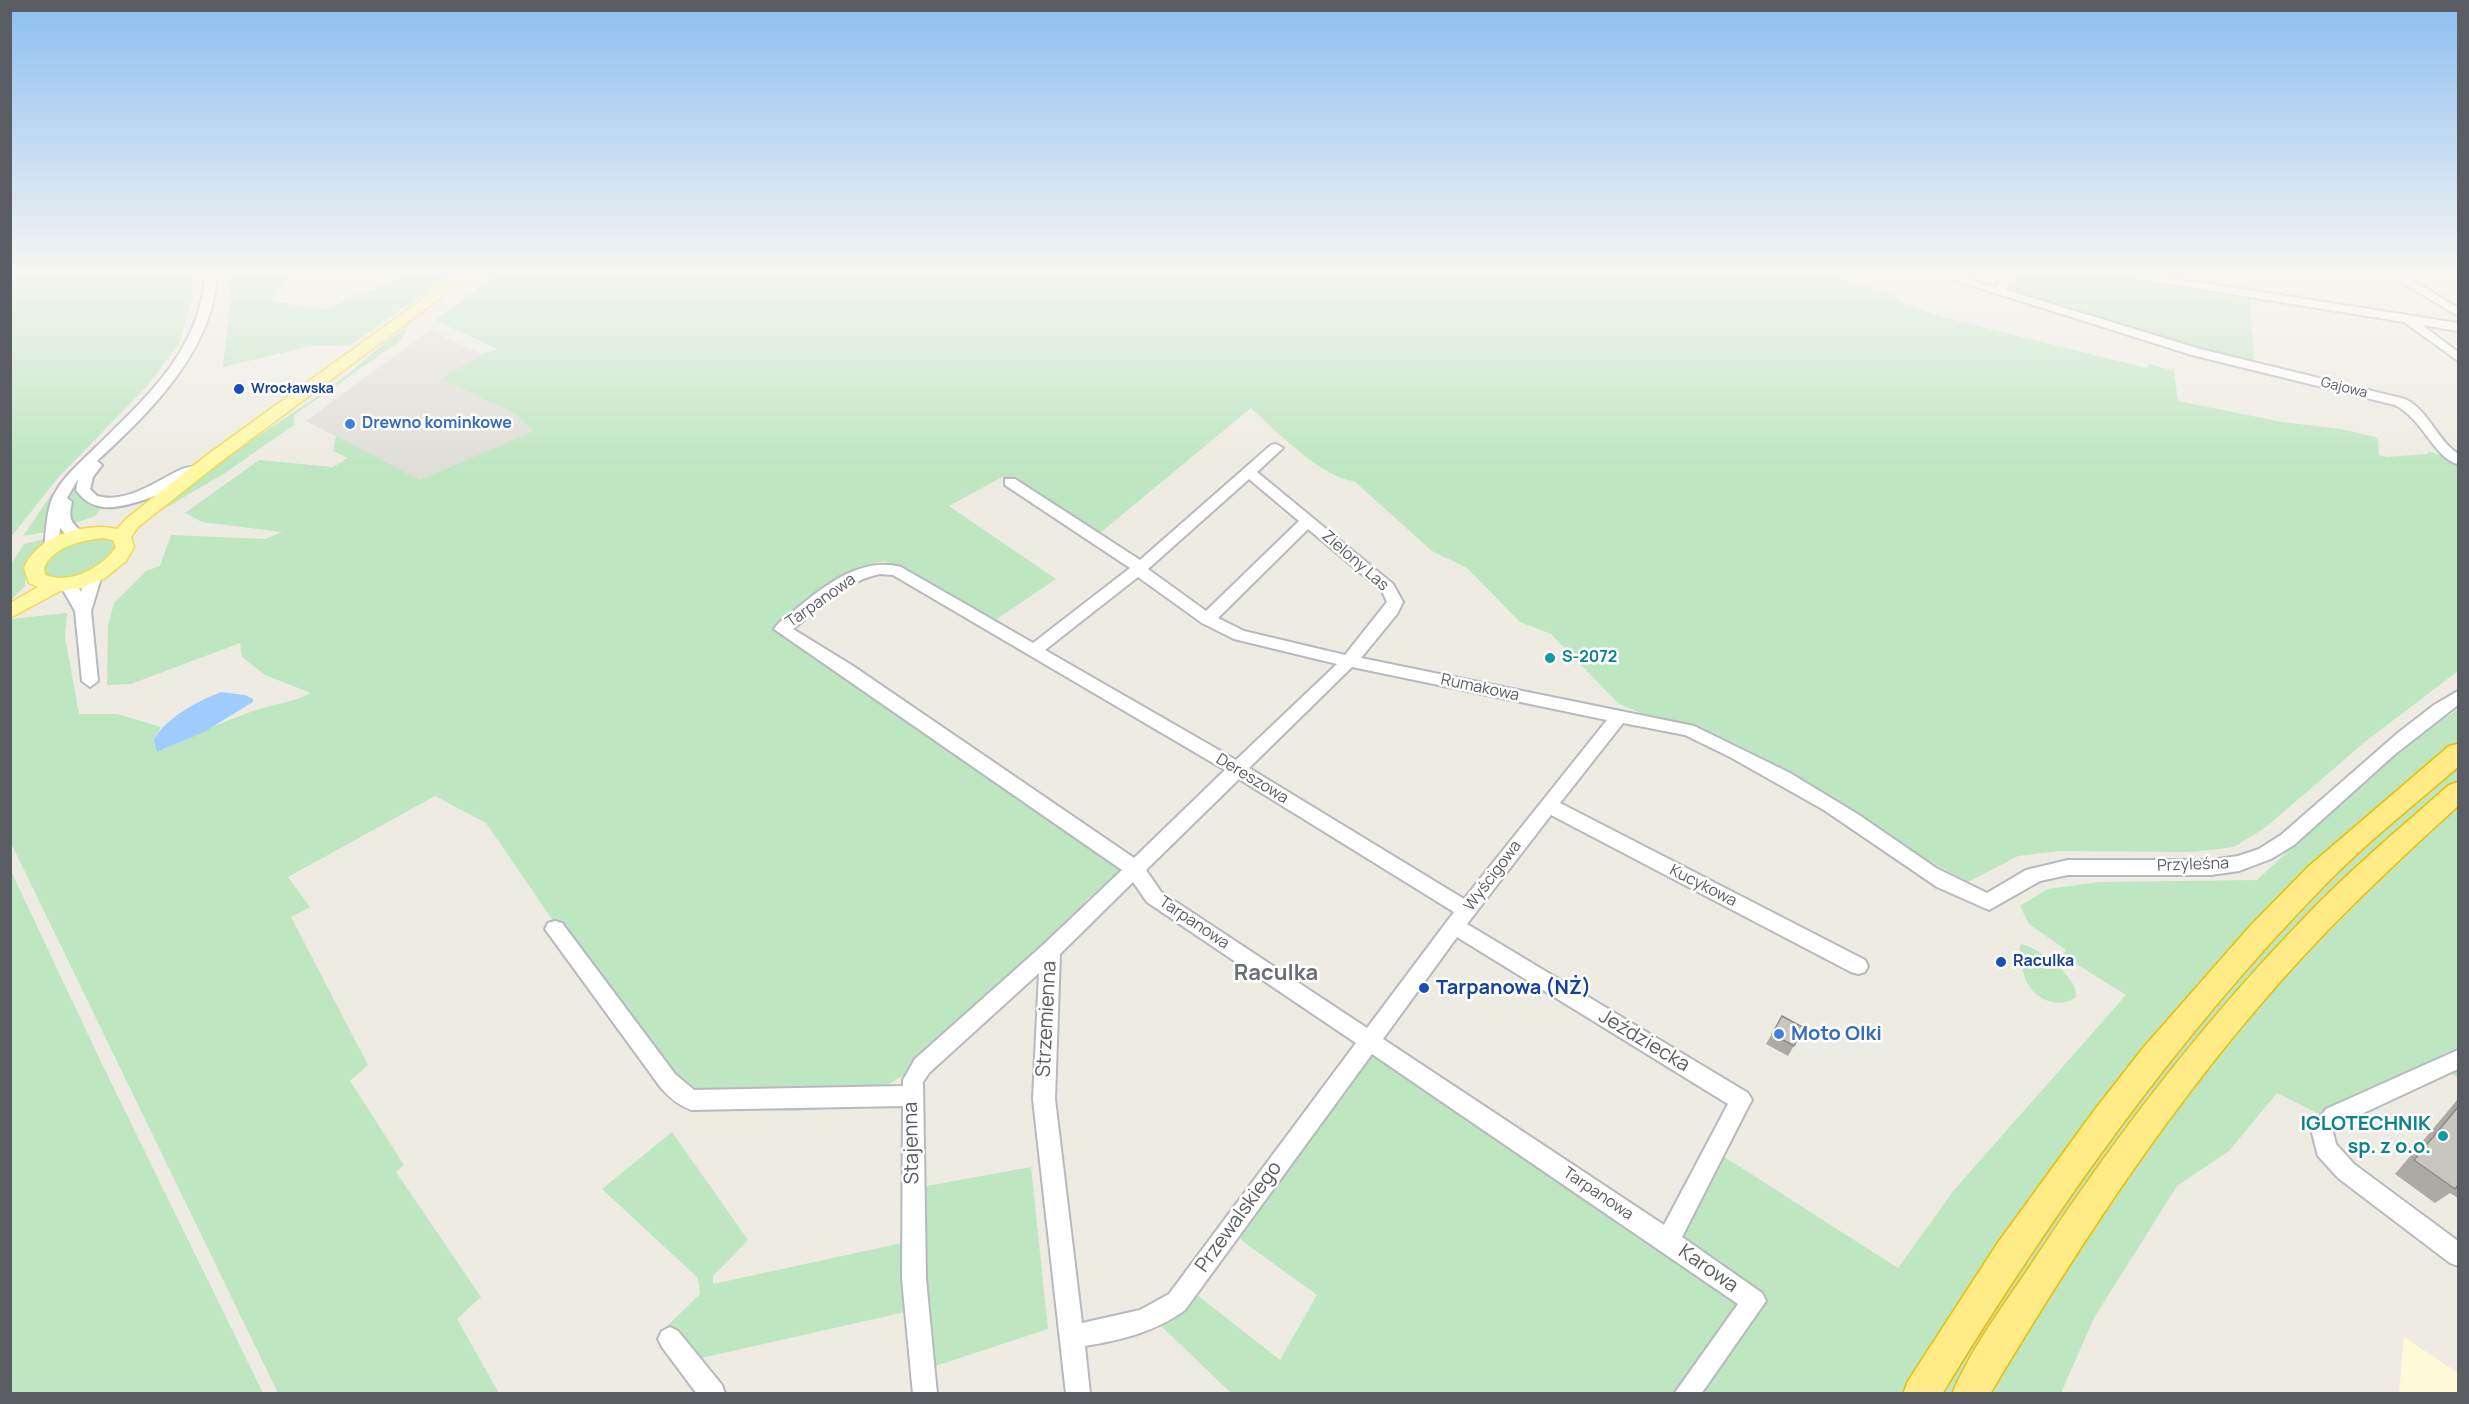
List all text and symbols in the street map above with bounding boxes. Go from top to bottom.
street label: Gajowa [2319,374,2369,402]
place label: Wrocławska [251,381,334,397]
marker: Wrocławska [232,382,246,396]
place label: Drewno kominkowe [362,414,512,434]
marker: Drewno kominkowe [343,417,357,431]
street label: Zielony Las [1318,527,1392,595]
street label: Tarpanowa [782,570,860,632]
place label: S-2072 [1562,648,1617,668]
marker: S-2072 [1543,651,1557,665]
street label: Rumakowa [1439,670,1521,706]
street label: Dereszowa [1212,750,1292,808]
street label: Wyścigowa [1460,837,1526,915]
street label: Przyleśna [2157,854,2229,876]
street label: Kucykowa [1666,861,1740,911]
street label: Tarpanowa [1155,892,1233,954]
place label: Raculka [2013,952,2074,972]
marker: Raculka [1994,955,2008,969]
street label: Strzemienna [1032,960,1062,1078]
district label: Raculka [1234,961,1318,987]
place label: Tarpanowa (NŻ) [1436,976,1591,1000]
marker: Tarpanowa (NŻ) [1417,981,1431,995]
street label: Jeździecka [1594,1005,1694,1077]
place label: Moto Olki [1791,1022,1882,1046]
marker: Moto Olki [1772,1027,1786,1041]
street label: Stajenna [899,1101,925,1185]
place label: IGLOTECHNIK sp. z o.o. [2300,1112,2431,1159]
marker: IGLOTECHNIK sp. z o.o. [2436,1129,2450,1143]
street label: Przewalskiego [1191,1157,1287,1277]
street label: Tarpanowa [1559,1163,1637,1225]
street label: Karowa [1674,1240,1742,1298]

